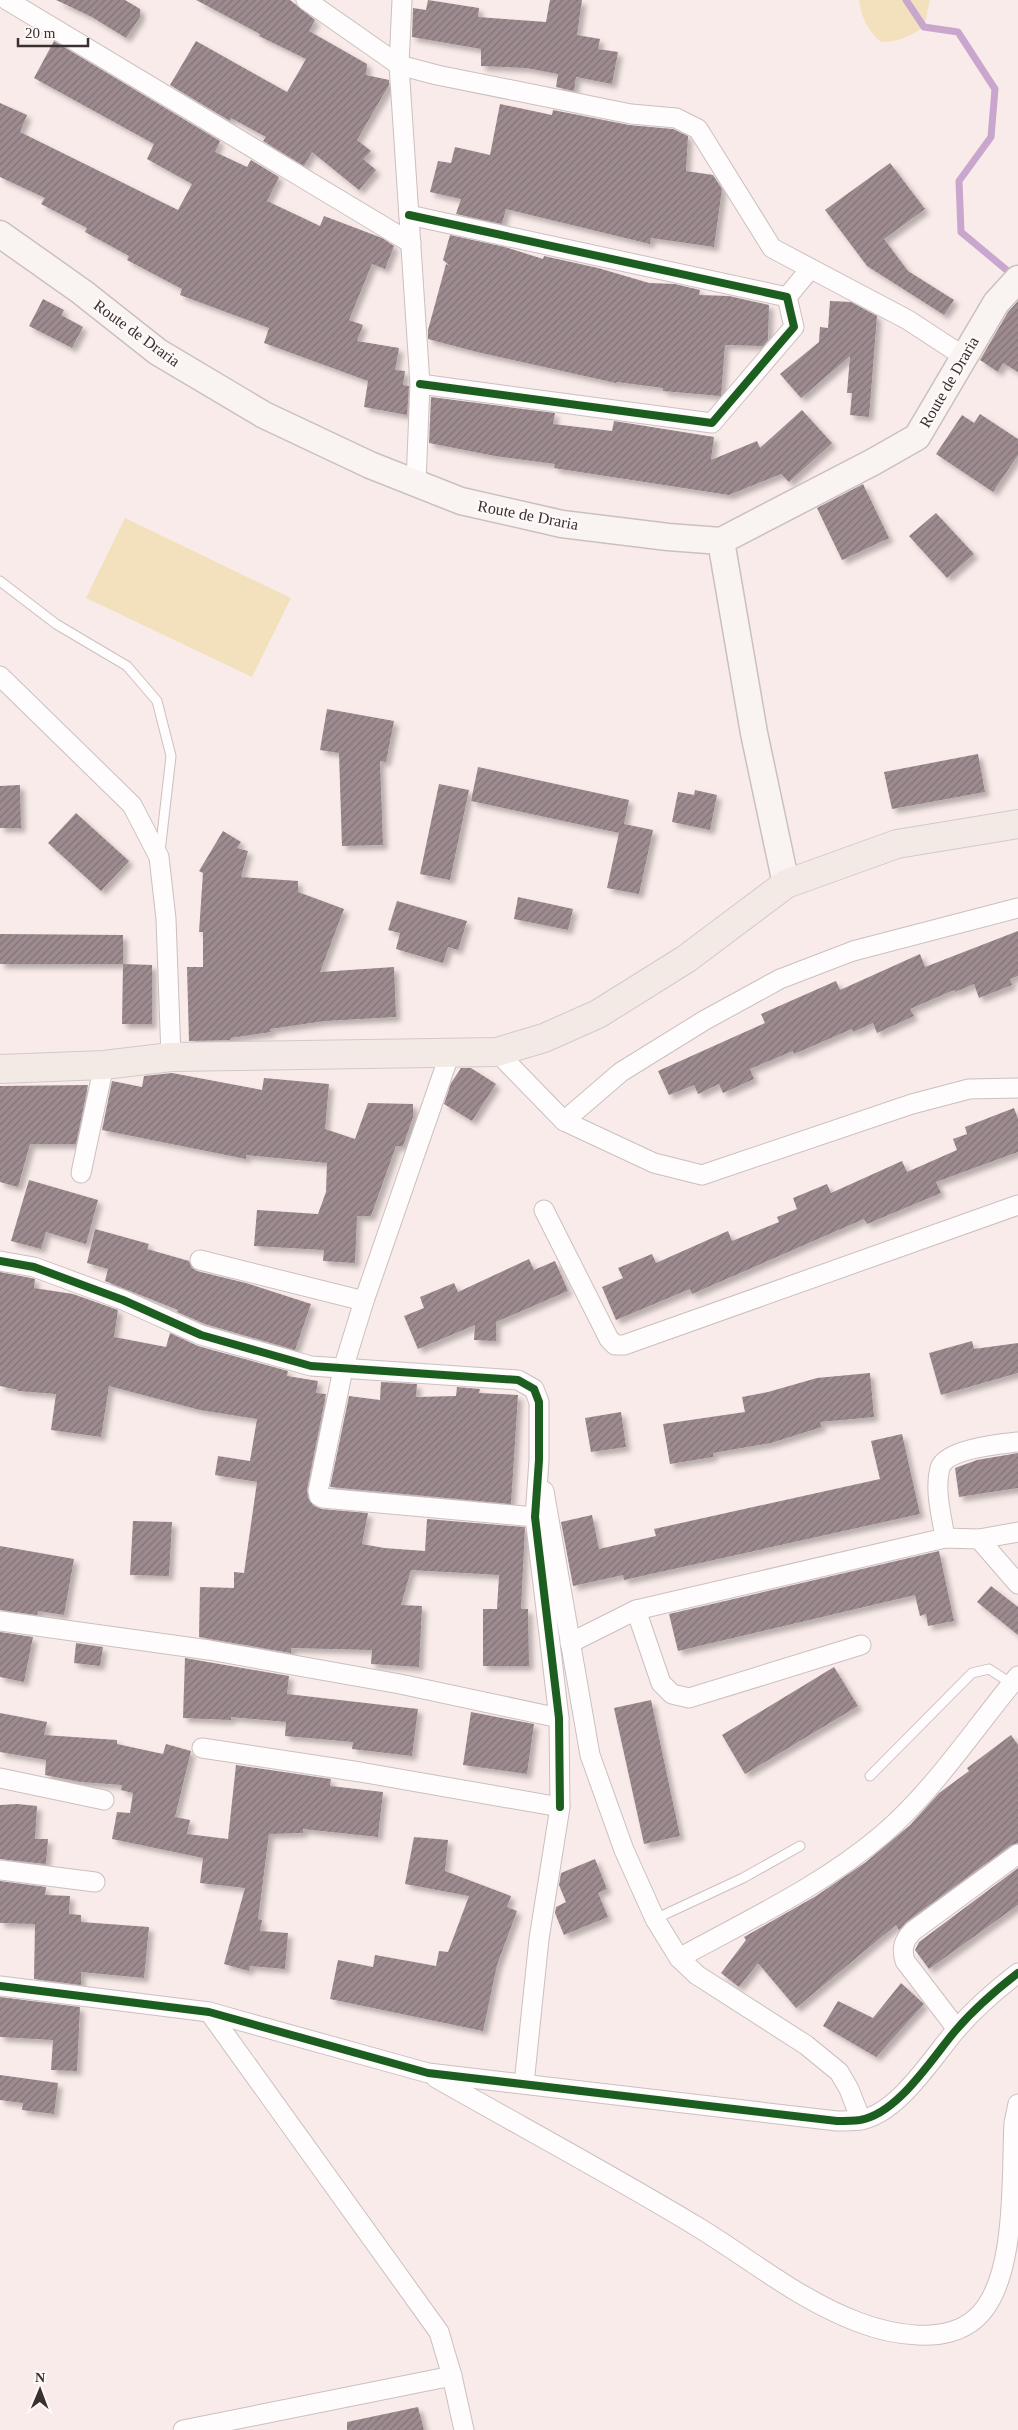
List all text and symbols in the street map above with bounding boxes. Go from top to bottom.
scale bar [18,15,88,47]
text: 20 m [25,25,56,41]
street label: Route de Draria [91,296,183,370]
street label: Route de Draria [916,334,982,430]
street label: Route de Draria [476,497,580,533]
north arrow [15,2365,65,2415]
text: N [35,2370,45,2385]

